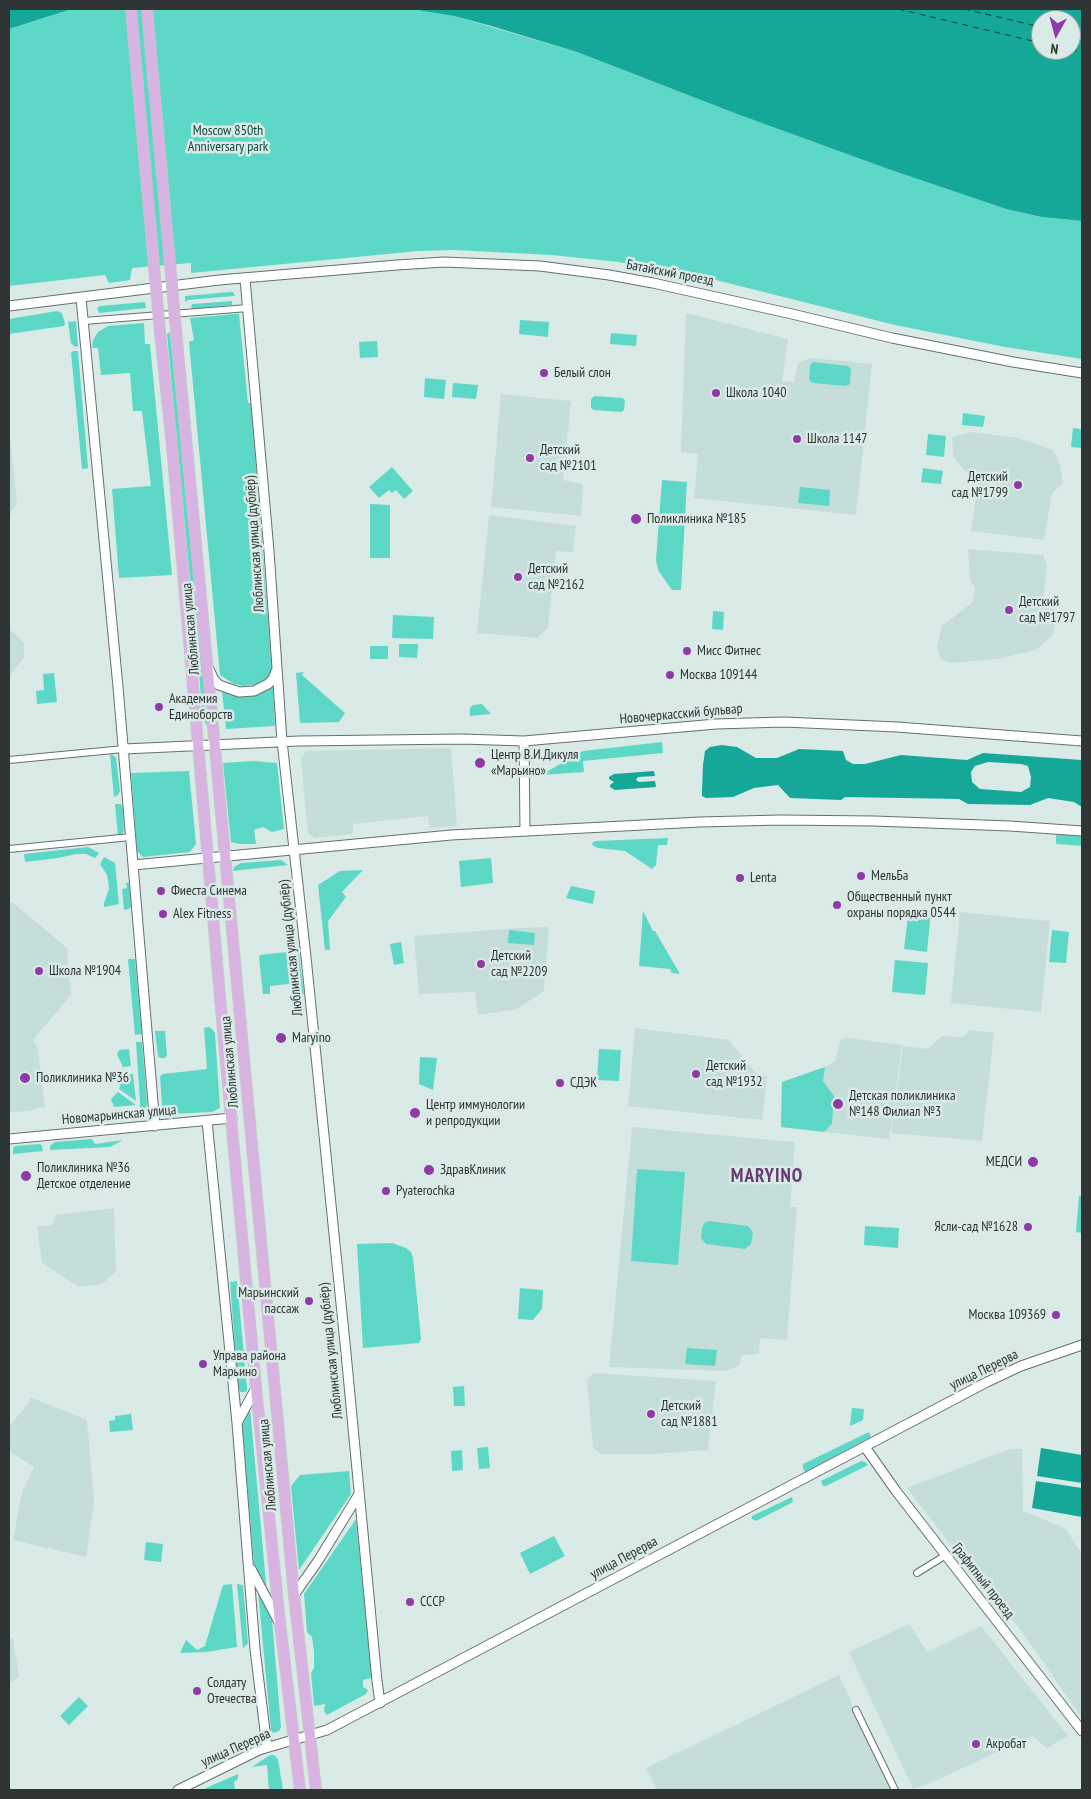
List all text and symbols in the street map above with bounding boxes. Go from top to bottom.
north arrow [1031,10,1081,60]
text: N [1049,40,1059,58]
park label: Moscow 850th Anniversary park [188,123,268,156]
street label: Батайский проезд [625,256,715,290]
place label: Белый слон [554,365,611,381]
marker: Белый слон [538,367,550,379]
place label: Школа 1040 [726,385,787,401]
marker: Школа 1040 [710,387,722,399]
place label: Школа 1147 [807,431,868,447]
marker: Школа 1147 [791,433,803,445]
place label: Детский сад №2101 [540,442,596,474]
marker: Детский сад №2101 [524,452,536,464]
place label: Детский сад №1799 [952,469,1008,502]
street label: Люблинская улица (дублёр) [242,475,268,613]
marker: Детский сад №1799 [1012,479,1024,491]
place label: Поликлиника №185 [647,511,746,527]
marker: Поликлиника №185 [629,512,643,526]
place label: Детский сад №2162 [528,561,584,594]
marker: Детский сад №2162 [512,571,524,583]
street label: Люблинская улица [179,582,203,676]
place label: Детский сад №1797 [1019,594,1075,626]
marker: Детский сад №1797 [1003,604,1015,616]
place label: Мисс Фитнес [697,643,761,659]
marker: Мисс Фитнес [681,645,693,657]
place label: Москва 109144 [680,667,757,683]
marker: Москва 109144 [664,669,676,681]
place label: Академия Единоборств [169,691,233,724]
street label: Новочеркасский бульвар [619,700,743,728]
marker: Академия Единоборств [153,701,165,713]
place label: Центр В.И.Дикуля «Марьино» [491,747,579,780]
marker: Центр В.И.Дикуля «Марьино» [473,756,487,770]
place label: МельБа [871,868,908,884]
place label: Lenta [750,870,777,886]
marker: МельБа [855,870,867,882]
marker: Lenta [734,872,746,884]
street label: Люблинская улица (дублёр) [275,879,307,1017]
place label: Фиеста Синема [171,883,247,899]
marker: Фиеста Синема [155,885,167,897]
place label: Общественный пункт охраны порядка 0544 [847,889,956,922]
marker: Общественный пункт охраны порядка 0544 [831,899,843,911]
place label: Alex Fitness [173,906,231,922]
marker: Alex Fitness [157,908,169,920]
place label: Детский сад №2209 [491,948,547,980]
marker: Детский сад №2209 [475,958,487,970]
place label: Школа №1904 [49,963,121,979]
marker: Школа №1904 [33,965,45,977]
street label: Люблинская улица [218,1015,242,1109]
place label: Maryino [292,1030,331,1046]
marker: Maryino [274,1031,288,1045]
place label: Детский сад №1932 [706,1058,762,1090]
marker: Детский сад №1932 [690,1068,702,1080]
place label: Поликлиника №36 [36,1070,129,1086]
marker: Поликлиника №36 [18,1071,32,1085]
place label: СДЭК [570,1075,597,1091]
marker: СДЭК [554,1077,566,1089]
place label: Детская поликлиника №148 Филиал №3 [849,1088,955,1120]
place label: Центр иммунологии и репродукции [426,1097,525,1130]
marker: Детская поликлиника №148 Филиал №3 [831,1097,845,1111]
street label: Новомарьинская улица [61,1102,177,1128]
marker: Центр иммунологии и репродукции [408,1106,422,1120]
place label: МЕДСИ [986,1154,1022,1170]
marker: МЕДСИ [1026,1155,1040,1169]
place label: Поликлиника №36 Детское отделение [37,1160,131,1192]
place label: ЗдравКлиник [440,1162,506,1178]
marker: ЗдравКлиник [422,1163,436,1177]
district label: MARYINO [730,1166,804,1188]
marker: Поликлиника №36 Детское отделение [19,1169,33,1183]
place label: Pyaterochka [396,1183,455,1199]
marker: Pyaterochka [380,1185,392,1197]
place label: Ясли-сад №1628 [934,1219,1018,1235]
marker: Ясли-сад №1628 [1022,1221,1034,1233]
street label: Люблинская улица (дублёр) [315,1282,347,1420]
place label: Марьинский пассаж [238,1285,299,1318]
marker: Марьинский пассаж [303,1295,315,1307]
place label: Москва 109369 [969,1307,1046,1323]
marker: Москва 109369 [1050,1309,1062,1321]
street label: улица Перерва [947,1346,1021,1394]
place label: Управа района Марьино [213,1348,286,1380]
marker: Управа района Марьино [197,1358,209,1370]
place label: Детский сад №1881 [661,1398,717,1430]
marker: Детский сад №1881 [645,1408,657,1420]
street label: Люблинская улица [256,1418,280,1512]
street label: улица Перерва [587,1533,661,1583]
street label: Графитный проезд [948,1540,1018,1622]
place label: СССР [420,1594,445,1610]
marker: СССР [404,1596,416,1608]
place label: Солдату Отечества [207,1675,257,1708]
marker: Солдату Отечества [191,1685,203,1697]
street label: улица Перерва [199,1725,273,1771]
place label: Акробат [986,1736,1026,1752]
marker: Акробат [970,1738,982,1750]

